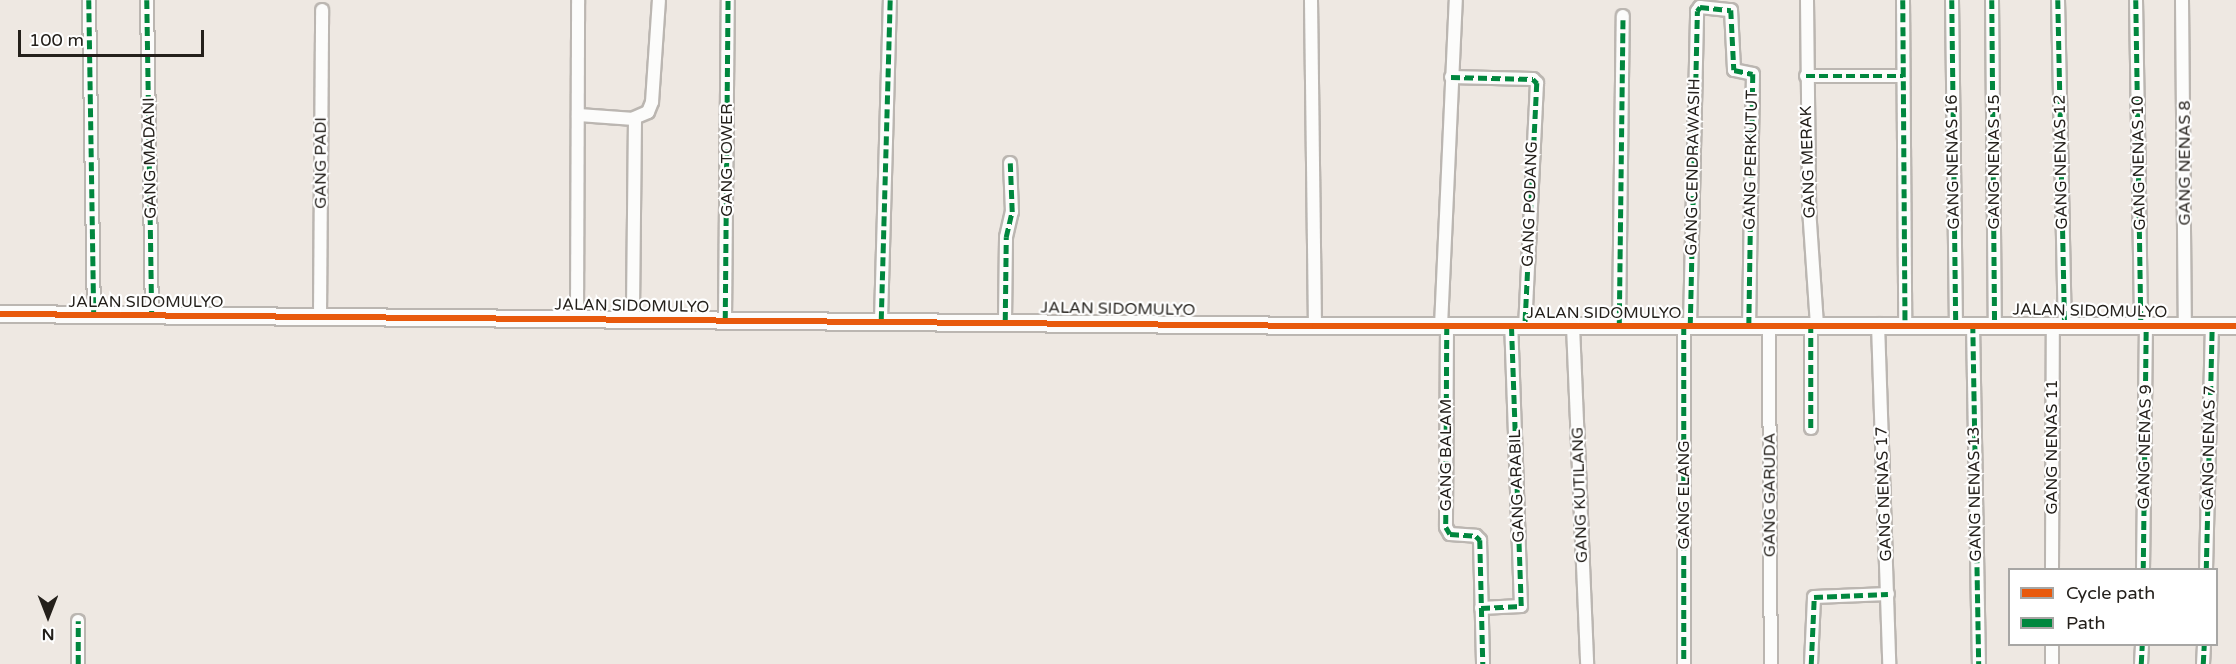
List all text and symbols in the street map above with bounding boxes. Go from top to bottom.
scale bar [21,18,207,56]
text: 100 m [29,29,84,51]
street label: GANG CENDRAWASIH [1682,78,1704,256]
street label: GANG PERKUTUT [1740,90,1762,230]
street label: GANG NENAS 16 [1942,94,1964,230]
street label: GANG NENAS 15 [1984,94,2004,230]
street label: GANG NENAS 12 [2050,94,2072,230]
street label: GANG NENAS 10 [2128,95,2150,231]
street label: GANG MADANI [139,97,161,219]
street label: GANG NENAS 8 [2175,100,2195,226]
street label: GANG TOWER [717,103,737,217]
street label: GANG MERAK [1796,105,1820,219]
street label: GANG PADI [311,117,331,209]
street label: GANG PODANG [1518,141,1542,267]
street label: JALAN SIDOMULYO [69,292,223,312]
street label: JALAN SIDOMULYO [554,295,710,317]
street label: JALAN SIDOMULYO [1040,298,1196,320]
street label: JALAN SIDOMULYO [2012,300,2168,322]
street label: JALAN SIDOMULYO [1527,303,1681,323]
street label: GANG NENAS 11 [2042,379,2062,515]
street label: GANG NENAS 9 [2134,384,2156,510]
street label: GANG NENAS 7 [2198,385,2220,511]
street label: GANG BALAM [1436,399,1456,511]
street label: GANG NENAS 17 [1872,426,1896,562]
street label: GANG NENAS 13 [1964,426,1986,562]
street label: GANG KUTILANG [1568,427,1592,563]
street label: GANG ARABIL [1505,429,1529,543]
street label: GANG GARUDA [1760,433,1780,557]
street label: GANG ELANG [1674,440,1694,550]
legend [2008,568,2218,646]
text: Cycle path [2066,582,2155,604]
north arrow [18,586,78,646]
text: Path [2066,612,2105,634]
text: N [42,624,54,644]

